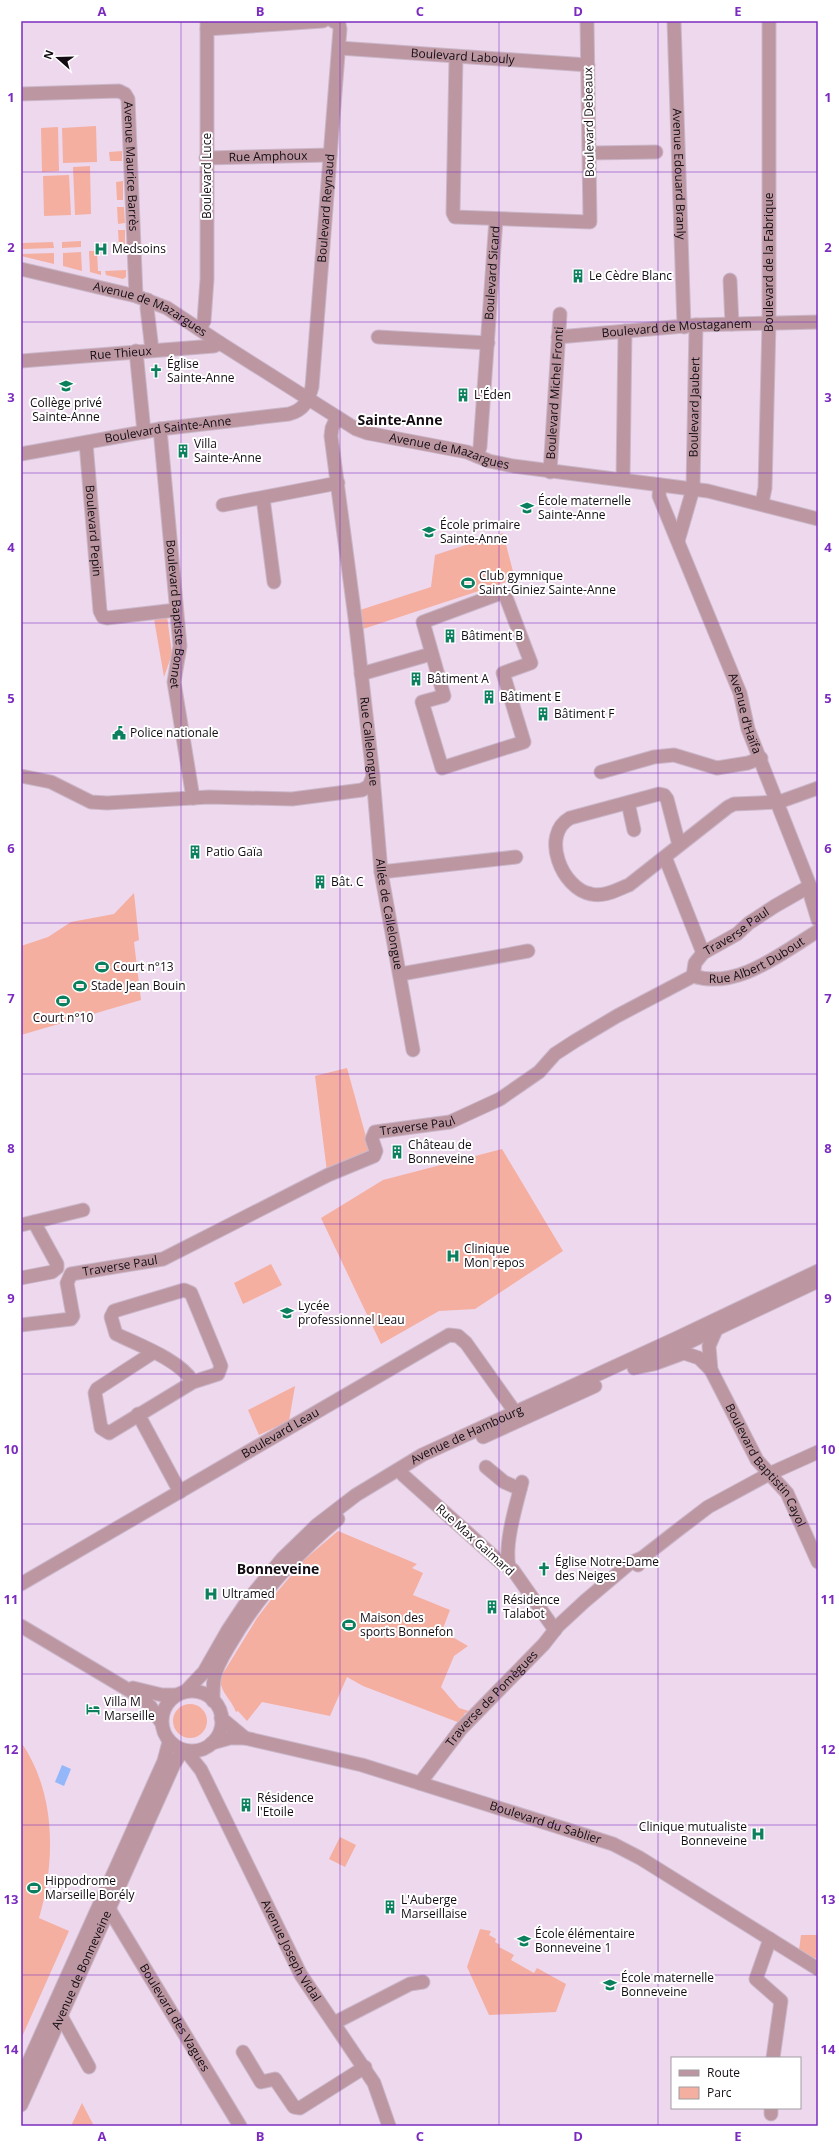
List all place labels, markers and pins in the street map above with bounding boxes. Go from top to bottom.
place label: Medsoins [112,240,166,257]
hospital icon: Medsoins [93,241,109,257]
place label: Le Cèdre Blanc [589,267,672,284]
building icon: Le Cèdre Blanc [570,268,586,284]
place label: Église Sainte-Anne [167,355,235,386]
church icon: Église Sainte-Anne [148,363,164,379]
school or university icon: Collège privé Sainte-Anne [58,378,74,394]
place label: L'Éden [474,386,511,403]
building icon: L'Éden [455,387,471,403]
place label: Collège privé Sainte-Anne [30,394,102,425]
place label: Villa Sainte-Anne [194,435,262,466]
building icon: Villa Sainte-Anne [175,443,191,459]
place label: École maternelle Sainte-Anne [538,492,631,523]
school or university icon: École maternelle Sainte-Anne [519,500,535,516]
place label: École primaire Sainte-Anne [440,516,521,547]
school or university icon: École primaire Sainte-Anne [421,524,437,540]
place label: Club gymnique Saint-Giniez Sainte-Anne [479,567,616,598]
sports icon: Club gymnique Saint-Giniez Sainte-Anne [460,575,476,591]
place label: Bâtiment B [461,627,523,644]
building icon: Bâtiment B [442,628,458,644]
place label: Bâtiment A [427,670,489,687]
building icon: Bâtiment A [408,671,424,687]
place label: Bâtiment E [500,688,561,705]
building icon: Bâtiment E [481,689,497,705]
place label: Bâtiment F [554,705,615,722]
building icon: Bâtiment F [535,706,551,722]
place label: Police nationale [130,724,219,741]
public building icon: Police nationale [111,725,127,741]
place label: Patio Gaïa [206,843,263,860]
building icon: Patio Gaïa [187,844,203,860]
place label: Bât. C [331,873,364,890]
building icon: Bât. C [312,874,328,890]
place label: Court n°13 [113,958,174,975]
sports icon: Court n°13 [94,959,110,975]
place label: Stade Jean Bouin [91,977,186,994]
sports icon: Stade Jean Bouin [72,978,88,994]
sports icon: Court n°10 [55,993,71,1009]
place label: Court n°10 [33,1009,93,1026]
place label: Château de Bonneveine [408,1136,475,1167]
building icon: Château de Bonneveine [389,1144,405,1160]
place label: Clinique Mon repos [464,1240,525,1271]
hospital icon: Clinique Mon repos [445,1248,461,1264]
place label: Lycée professionnel Leau [298,1297,405,1328]
school or university icon: Lycée professionnel Leau [279,1305,295,1321]
place label: Église Notre-Dame des Neiges [555,1553,659,1584]
church icon: Église Notre-Dame des Neiges [536,1561,552,1577]
place label: Ultramed [222,1585,275,1602]
hospital icon: Ultramed [203,1586,219,1602]
place label: Résidence Talabot [503,1591,560,1622]
building icon: Résidence Talabot [484,1599,500,1615]
place label: Maison des sports Bonnefon [360,1609,453,1640]
sports icon: Maison des sports Bonnefon [341,1617,357,1633]
place label: Villa M Marseille [104,1693,155,1724]
hotel icon: Villa M Marseille [85,1701,101,1717]
place label: Résidence l'Etoile [257,1789,314,1820]
building icon: Résidence l'Etoile [238,1797,254,1813]
place label: Clinique mutualiste Bonneveine [639,1818,747,1849]
hospital icon: Clinique mutualiste Bonneveine [750,1826,766,1842]
place label: Hippodrome Marseille Borély [45,1872,135,1903]
sports icon: Hippodrome Marseille Borély [26,1880,42,1896]
place label: L'Auberge Marseillaise [401,1891,467,1922]
building icon: L'Auberge Marseillaise [382,1899,398,1915]
place label: École élémentaire Bonneveine 1 [535,1925,635,1956]
school or university icon: École élémentaire Bonneveine 1 [516,1933,532,1949]
place label: École maternelle Bonneveine [621,1969,714,2000]
school or university icon: École maternelle Bonneveine [602,1977,618,1993]

